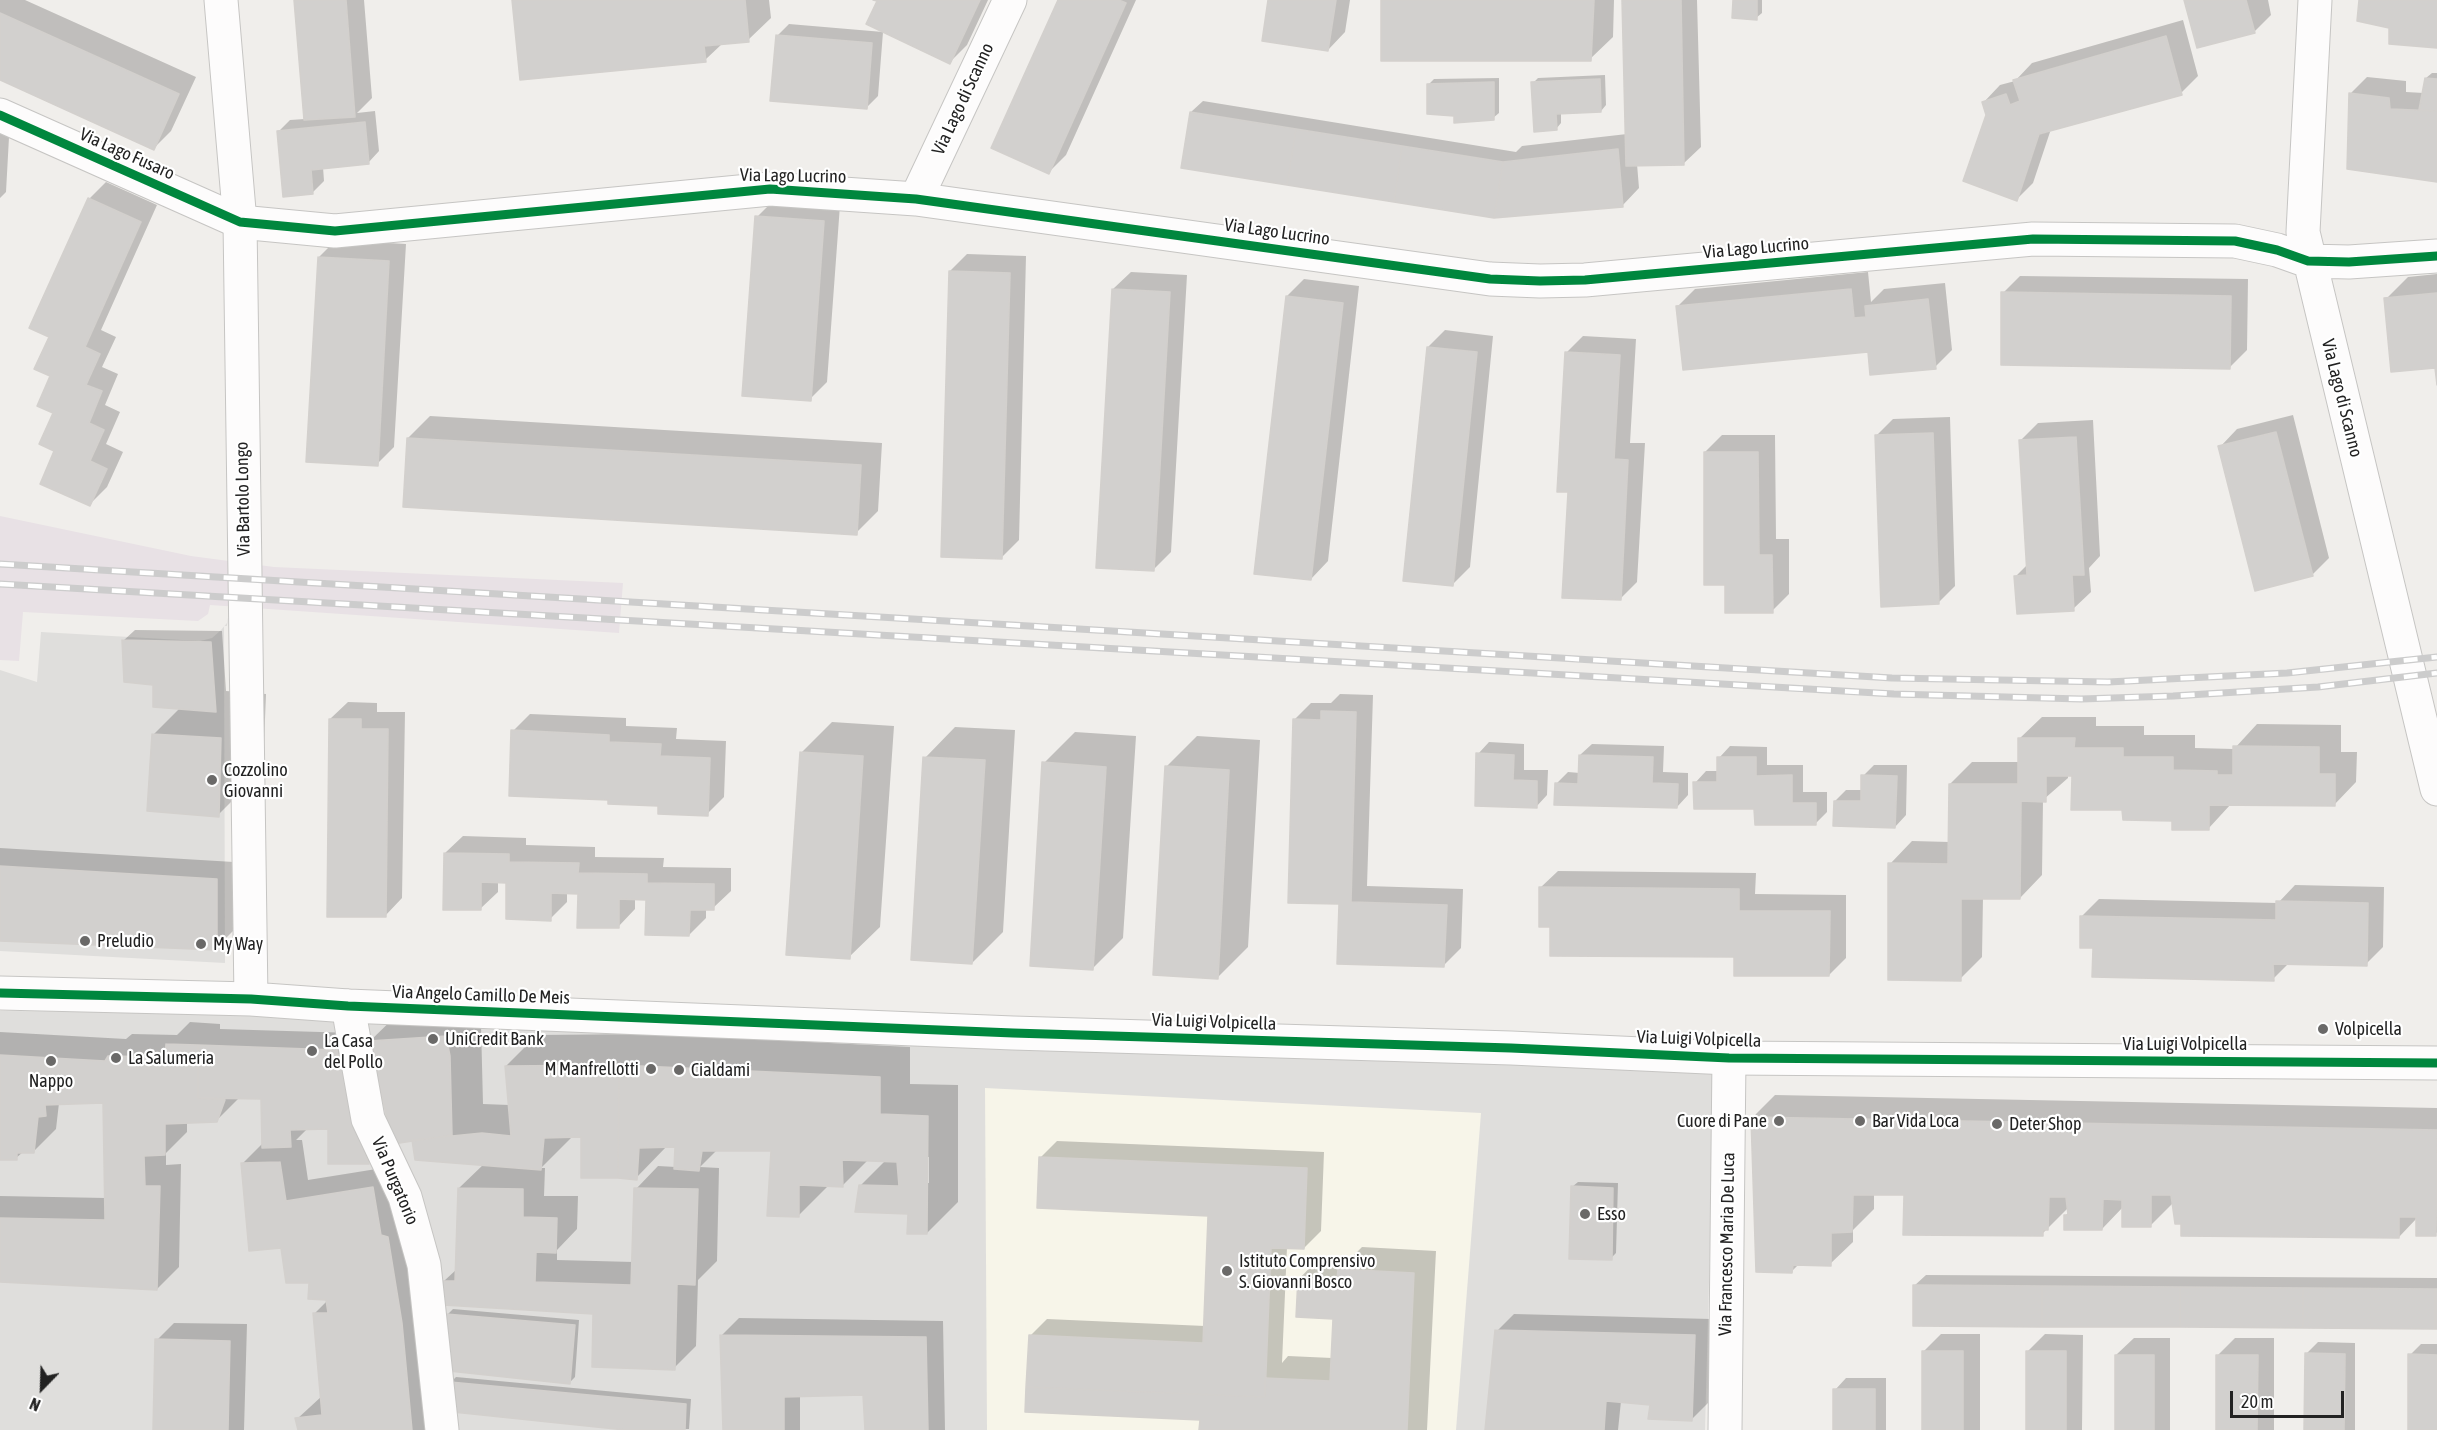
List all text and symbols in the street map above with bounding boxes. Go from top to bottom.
street label: Via Lago di Scanno [928,40,998,158]
street label: Via Lago Fusaro [76,123,178,185]
street label: Via Lago Lucrino [740,164,846,188]
street label: Via Lago Lucrino [1223,214,1331,250]
street label: Via Lago Lucrino [1702,233,1810,263]
street label: Via Lago di Scanno [2317,337,2367,459]
street label: Via Bartolo Longo [231,441,255,557]
place label: Cozzolino Giovanni [224,759,288,802]
marker: Cozzolino Giovanni [205,773,219,787]
place label: Preludio [97,930,154,952]
place label: My Way [213,933,263,955]
marker: Preludio [78,934,92,948]
marker: My Way [194,937,208,951]
street label: Via Angelo Camillo De Meis [392,981,570,1009]
street label: Via Luigi Volpicella [1151,1009,1277,1035]
place label: Volpicella [2335,1018,2402,1040]
marker: Volpicella [2316,1022,2330,1036]
street label: Via Luigi Volpicella [1636,1026,1762,1052]
place label: UniCredit Bank [445,1028,544,1050]
place label: La Casa del Pollo [324,1030,383,1072]
marker: UniCredit Bank [426,1032,440,1046]
street label: Via Luigi Volpicella [2123,1033,2247,1055]
marker: La Casa del Pollo [305,1044,319,1058]
place label: La Salumeria [128,1047,214,1069]
marker: La Salumeria [109,1051,123,1065]
marker: Nappo [44,1054,58,1068]
place label: M Manfrellotti [545,1058,639,1080]
place label: Cialdami [691,1059,750,1081]
marker: M Manfrellotti [644,1062,658,1076]
marker: Cialdami [672,1063,686,1077]
place label: Nappo [29,1070,73,1092]
place label: Cuore di Pane [1677,1110,1767,1132]
place label: Bar Vida Loca [1872,1110,1959,1132]
place label: Deter Shop [2009,1113,2081,1135]
marker: Cuore di Pane [1772,1114,1786,1128]
marker: Bar Vida Loca [1853,1114,1867,1128]
marker: Deter Shop [1990,1117,2004,1131]
street label: Via Purgatorio [367,1134,423,1228]
street label: Via Francesco Maria De Luca [1715,1152,1739,1336]
place label: Esso [1597,1203,1626,1225]
marker: Esso [1578,1207,1592,1221]
place label: Istituto Comprensivo S. Giovanni Bosco [1239,1250,1376,1292]
marker: Istituto Comprensivo S. Giovanni Bosco [1220,1264,1234,1278]
north arrow [12,1358,72,1418]
scale bar [2233,1379,2347,1417]
text: 20 m [2241,1391,2273,1412]
text: N [27,1394,43,1415]

